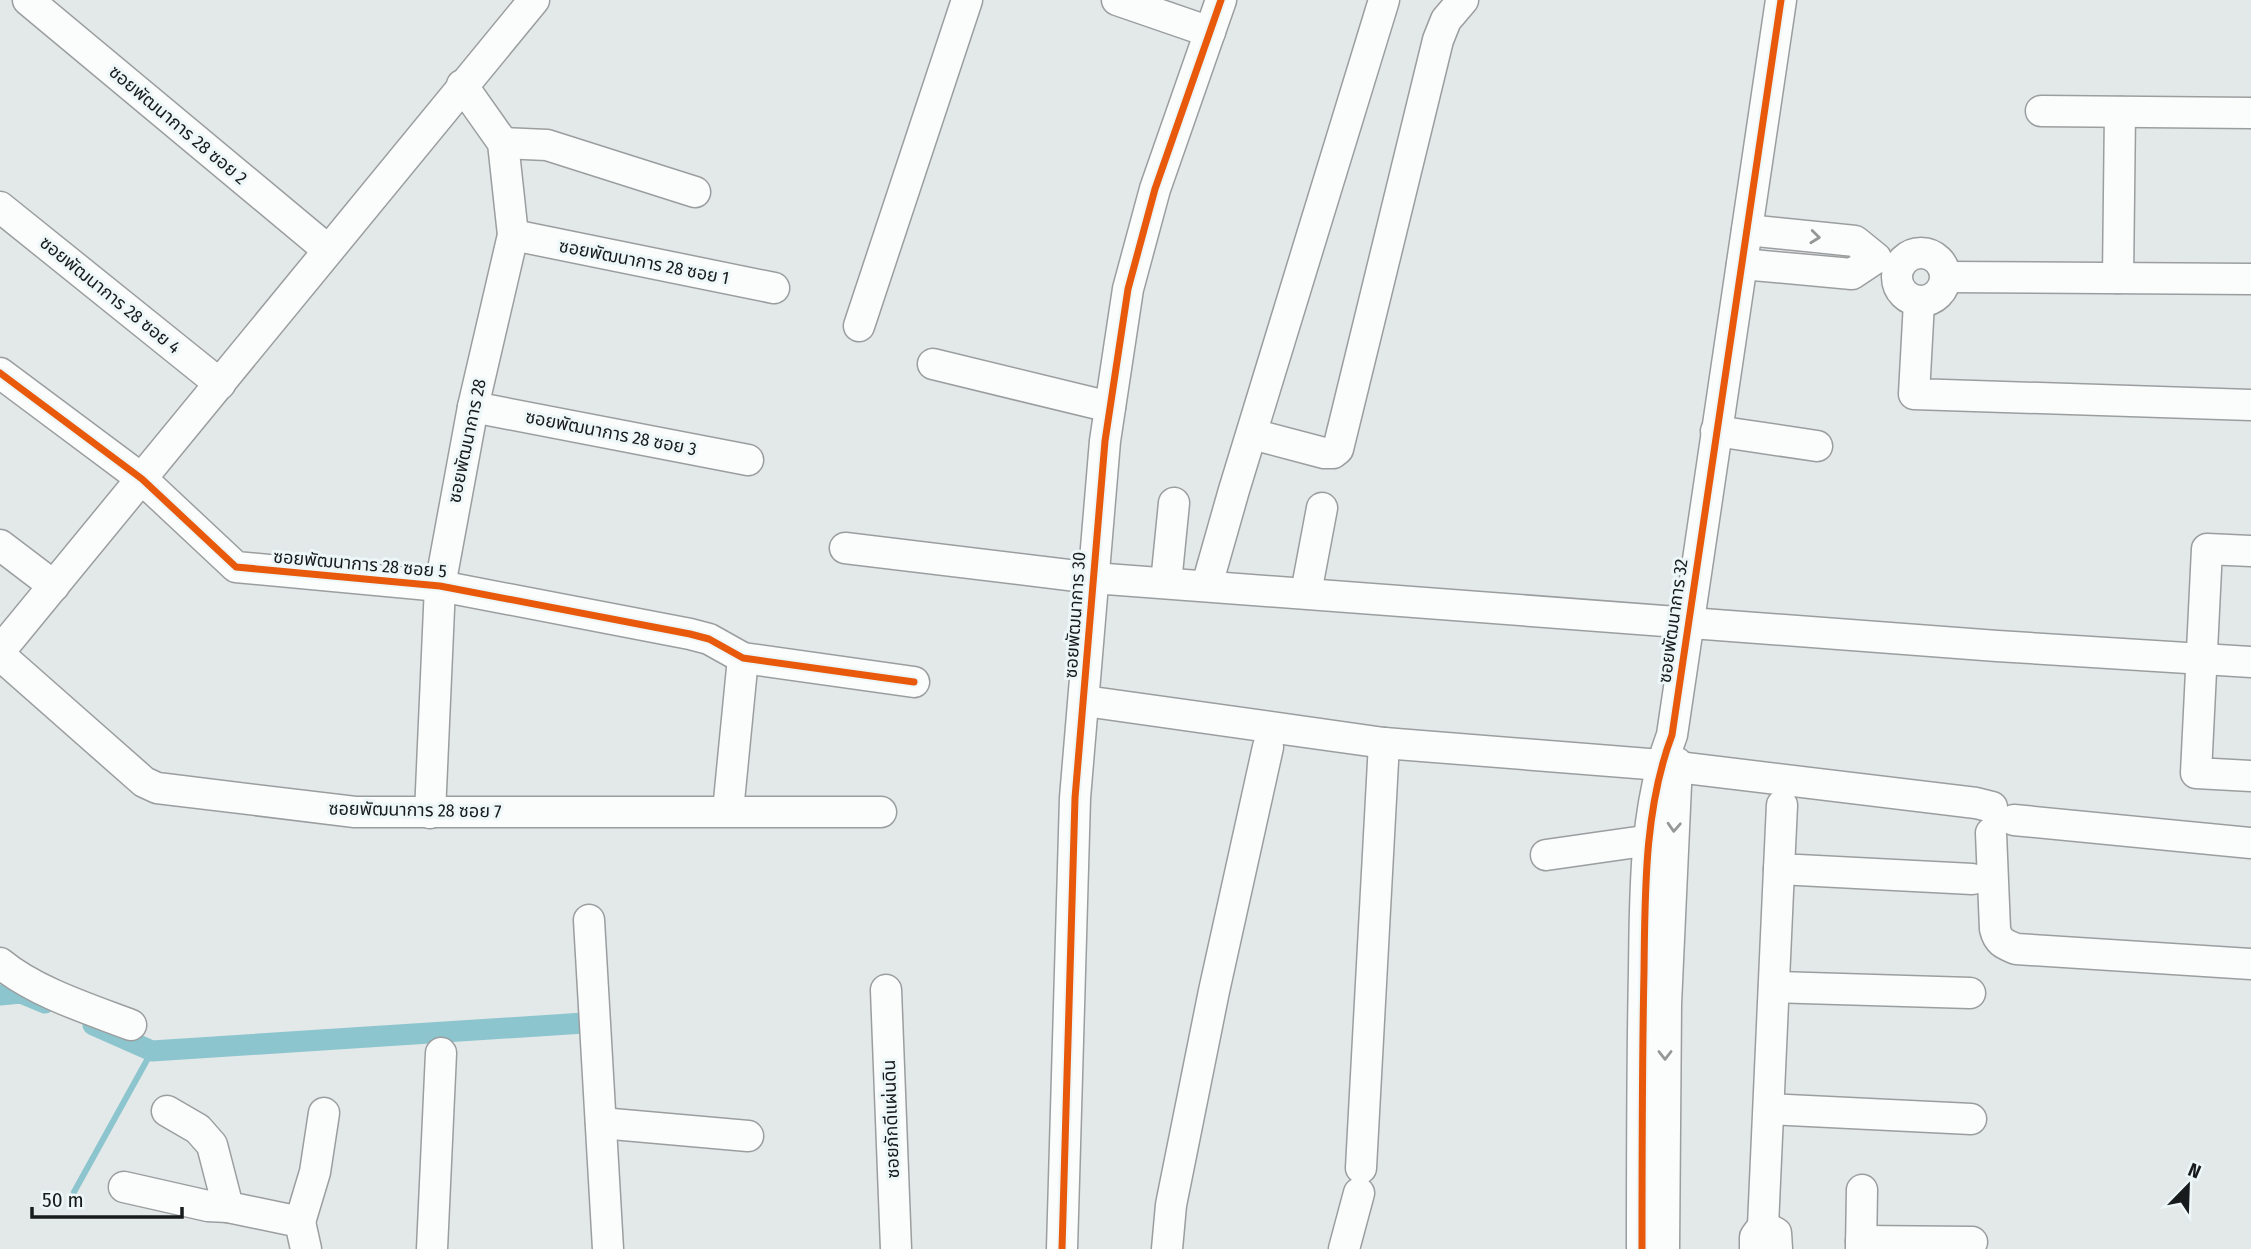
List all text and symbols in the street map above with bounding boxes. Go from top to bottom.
street label: ซอยพัฒนาการ 28 ซอย 2 [104,61,252,189]
one-way arrow [1809,229,1820,244]
street label: ซอยพัฒนาการ 28 ซอย 4 [35,232,185,359]
street label: ซอยพัฒนาการ 28 ซอย 1 [557,235,731,289]
street label: ซอยพัฒนาการ 28 [443,377,491,505]
street label: ซอยพัฒนาการ 28 ซอย 3 [524,406,698,460]
street label: ซอยพัฒนาการ 28 ซอย 5 [272,545,448,583]
street label: ซอยพัฒนาการ 30 [1060,551,1090,679]
street label: ซอยพัฒนาการ 32 [1653,557,1693,685]
street label: ซอยพัฒนาการ 28 ซอย 7 [328,797,502,823]
one-way arrow [1667,822,1682,833]
one-way arrow [1658,1049,1673,1060]
street label: ซอยภักดีแผ่นดิน [878,1059,904,1179]
north arrow [2153,1151,2223,1221]
text: N [2185,1158,2204,1184]
scale bar [32,1176,182,1220]
text: 50 m [42,1187,84,1213]

